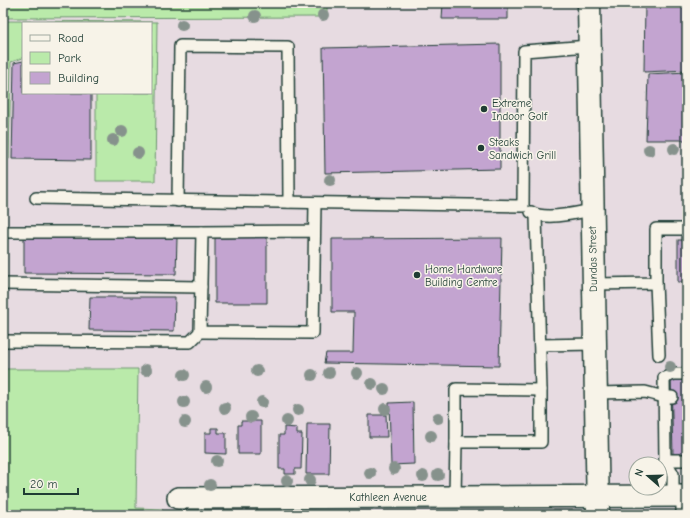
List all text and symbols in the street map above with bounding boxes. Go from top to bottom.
legend [22,22,152,94]
text: Road [58,31,84,45]
text: Park [58,51,81,65]
text: Building [58,71,99,85]
place label: Extreme Indoor Golf [492,97,548,123]
marker: Extreme Indoor Golf [479,104,489,114]
place label: Steaks Sandwich Grill [489,136,556,162]
marker: Steaks Sandwich Grill [476,143,486,153]
street label: Dundas Street [586,225,600,292]
place label: Home Hardware Building Centre [425,263,503,289]
marker: Home Hardware Building Centre [412,270,422,280]
north arrow [628,456,668,496]
text: N [632,467,646,478]
scale bar [24,470,78,496]
text: 20 m [30,477,58,491]
street label: Kathleen Avenue [349,491,427,504]

